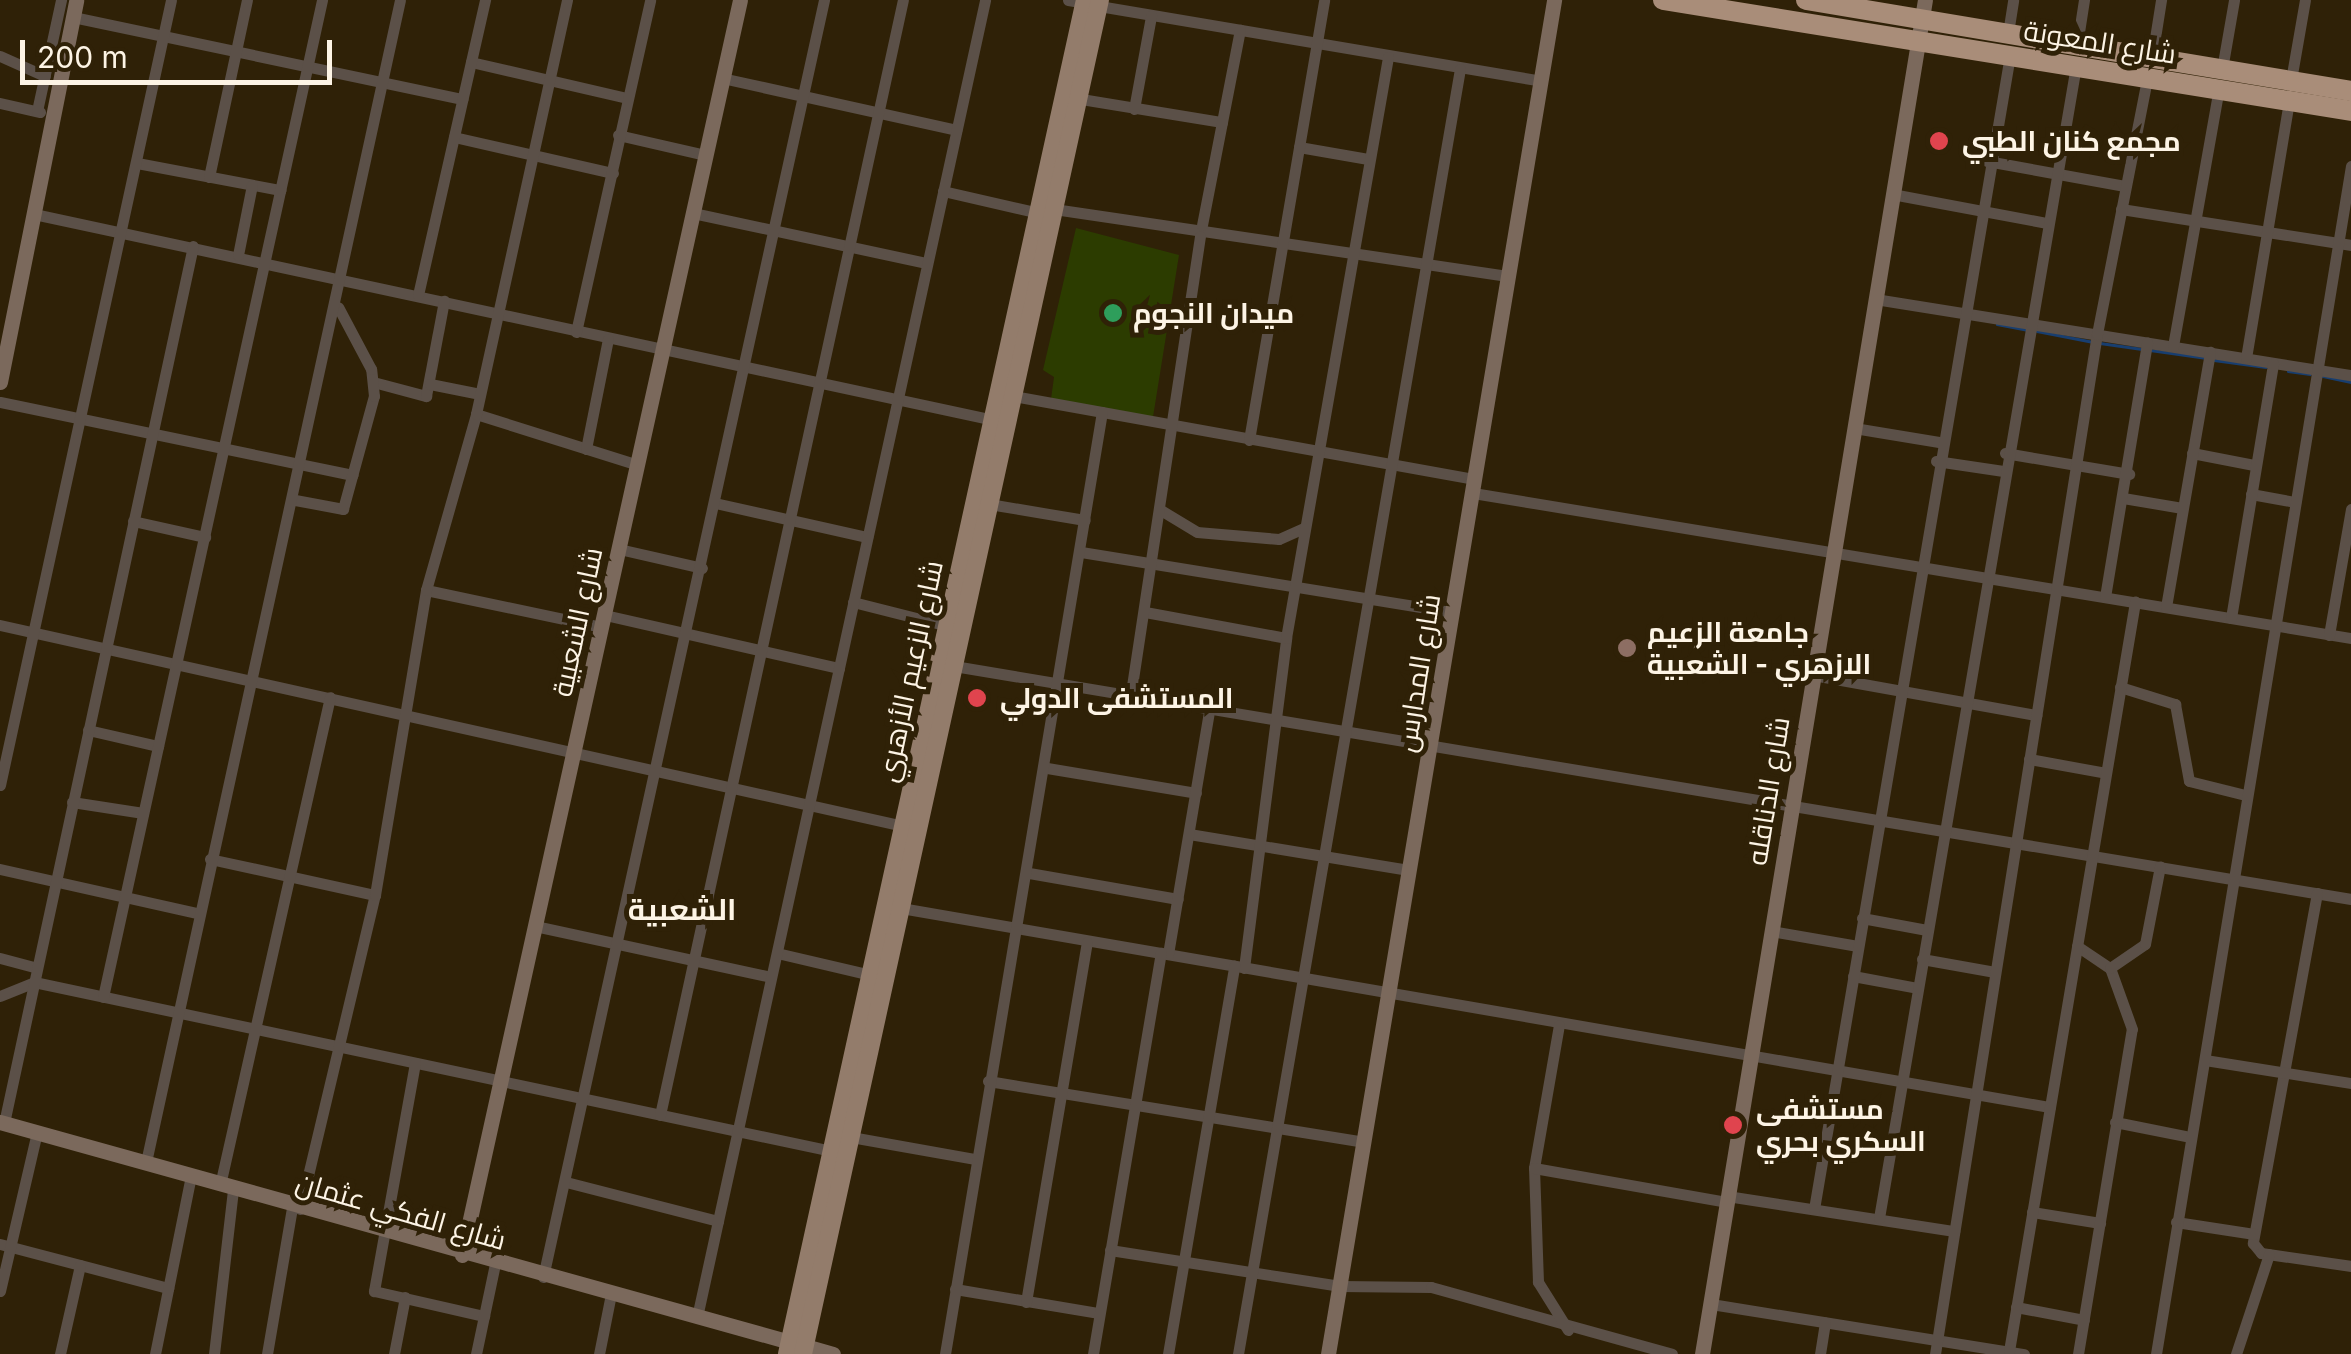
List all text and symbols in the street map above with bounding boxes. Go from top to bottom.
street label: شارع المعونة [2021,13,2179,71]
scale bar [25,20,338,82]
text: 200 m [37,39,128,75]
place label: مجمع كنان الطبي [1962,124,2181,158]
marker: مجمع كنان الطبي [1926,128,1952,154]
place label: ميدان النجوم [1133,296,1294,330]
marker: ميدان النجوم [1102,302,1124,324]
street label: شارع الشعبية [545,544,609,700]
street label: شارع الزعيم الأزهري [870,557,950,785]
street label: شارع المدارس [1389,591,1447,755]
place label: جامعة الزعيم الازهري - الشعبية [1647,615,1871,681]
marker: جامعة الزعيم الازهري - الشعبية [1616,637,1638,659]
place label: المستشفى الدولي [1000,681,1234,715]
marker: المستشفى الدولي [964,685,990,711]
street label: شارع الدناقله [1740,714,1796,868]
district label: الشعبية [628,891,736,927]
place label: مستشفى السكري بحري [1756,1092,1926,1158]
marker: مستشفى السكري بحري [1720,1112,1746,1138]
street label: شارع الفكي عثمان [292,1165,510,1257]

